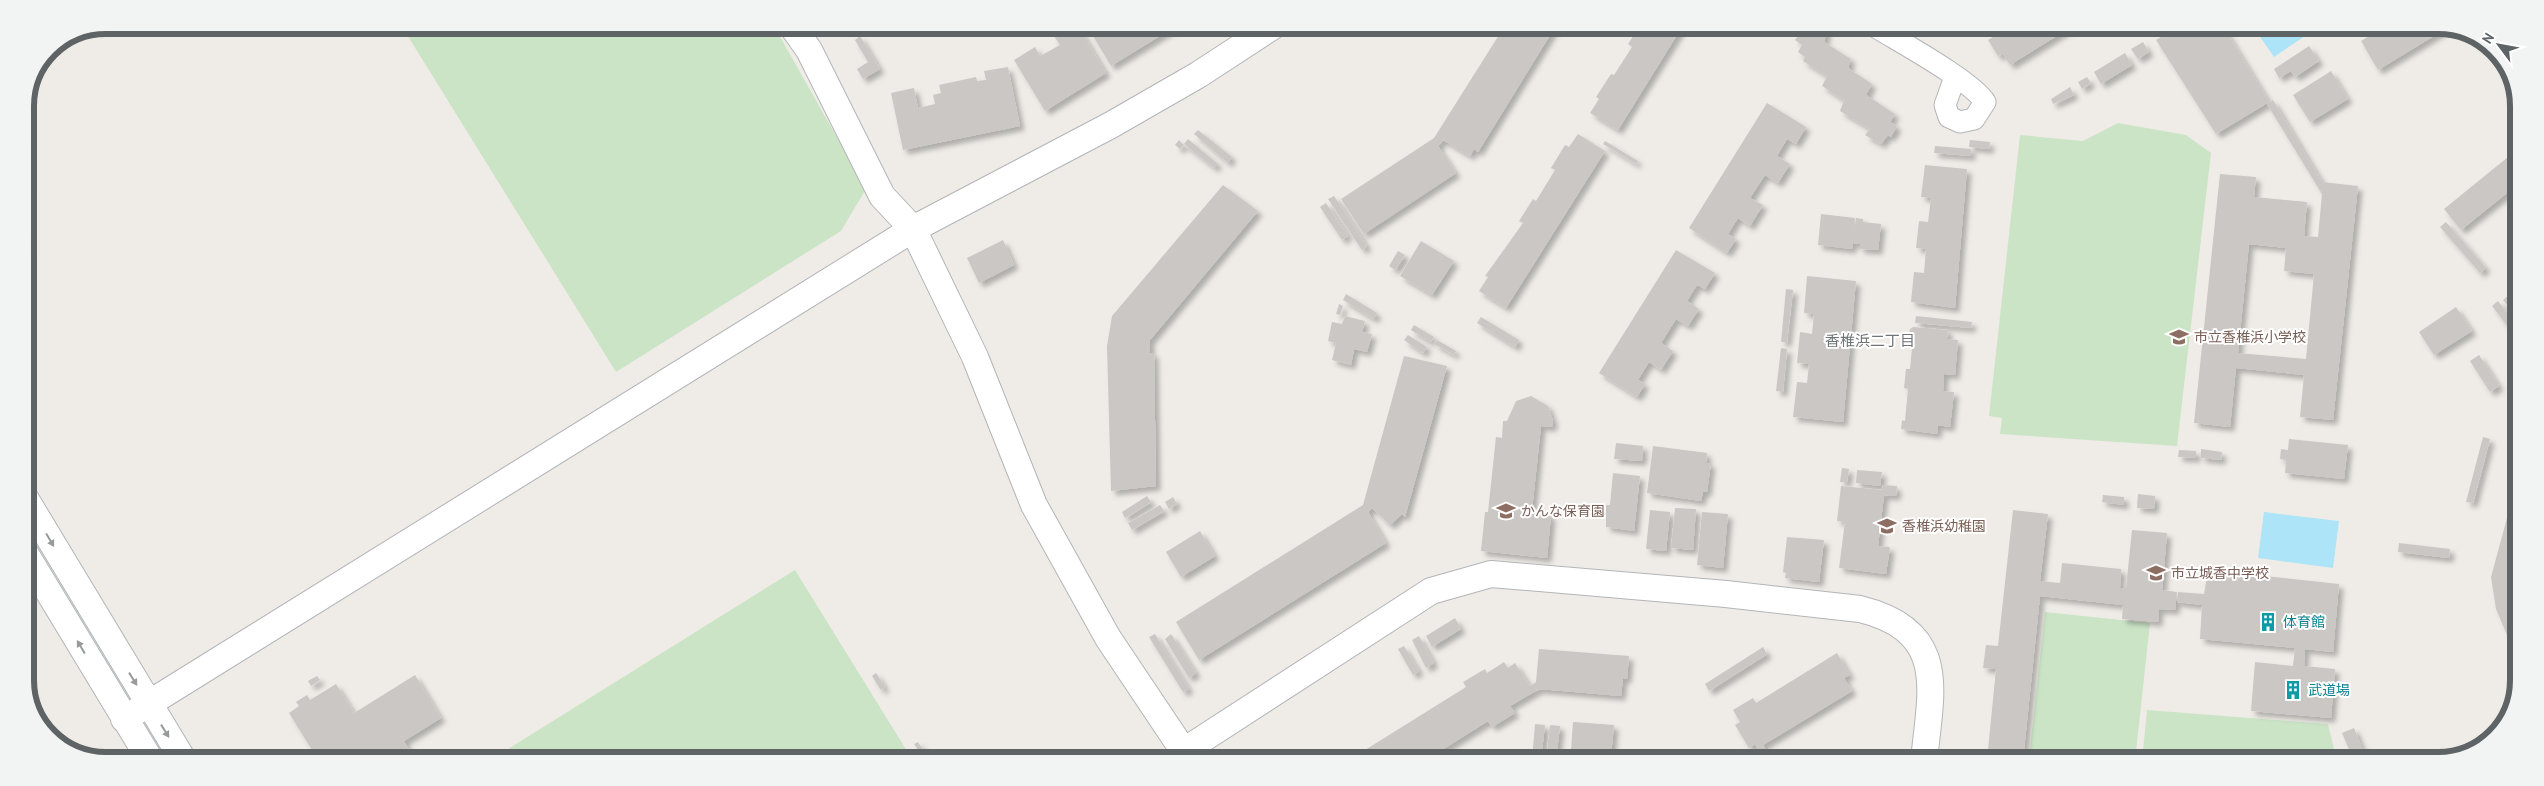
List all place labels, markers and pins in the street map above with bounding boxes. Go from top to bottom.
school or university icon: 市立香椎浜小学校 [2168,326,2190,348]
place label: 市立香椎浜小学校 [2194,328,2306,346]
school or university icon: かんな保育園 [1495,500,1517,522]
place label: かんな保育園 [1521,502,1605,520]
school or university icon: 香椎浜幼稚園 [1876,515,1898,537]
place label: 香椎浜幼稚園 [1902,517,1986,535]
school or university icon: 市立城香中学校 [2145,562,2167,584]
place label: 市立城香中学校 [2171,564,2269,582]
building icon: 体育館 [2257,611,2279,633]
place label: 体育館 [2283,613,2325,631]
building icon: 武道場 [2282,679,2304,701]
place label: 武道場 [2308,681,2350,699]

